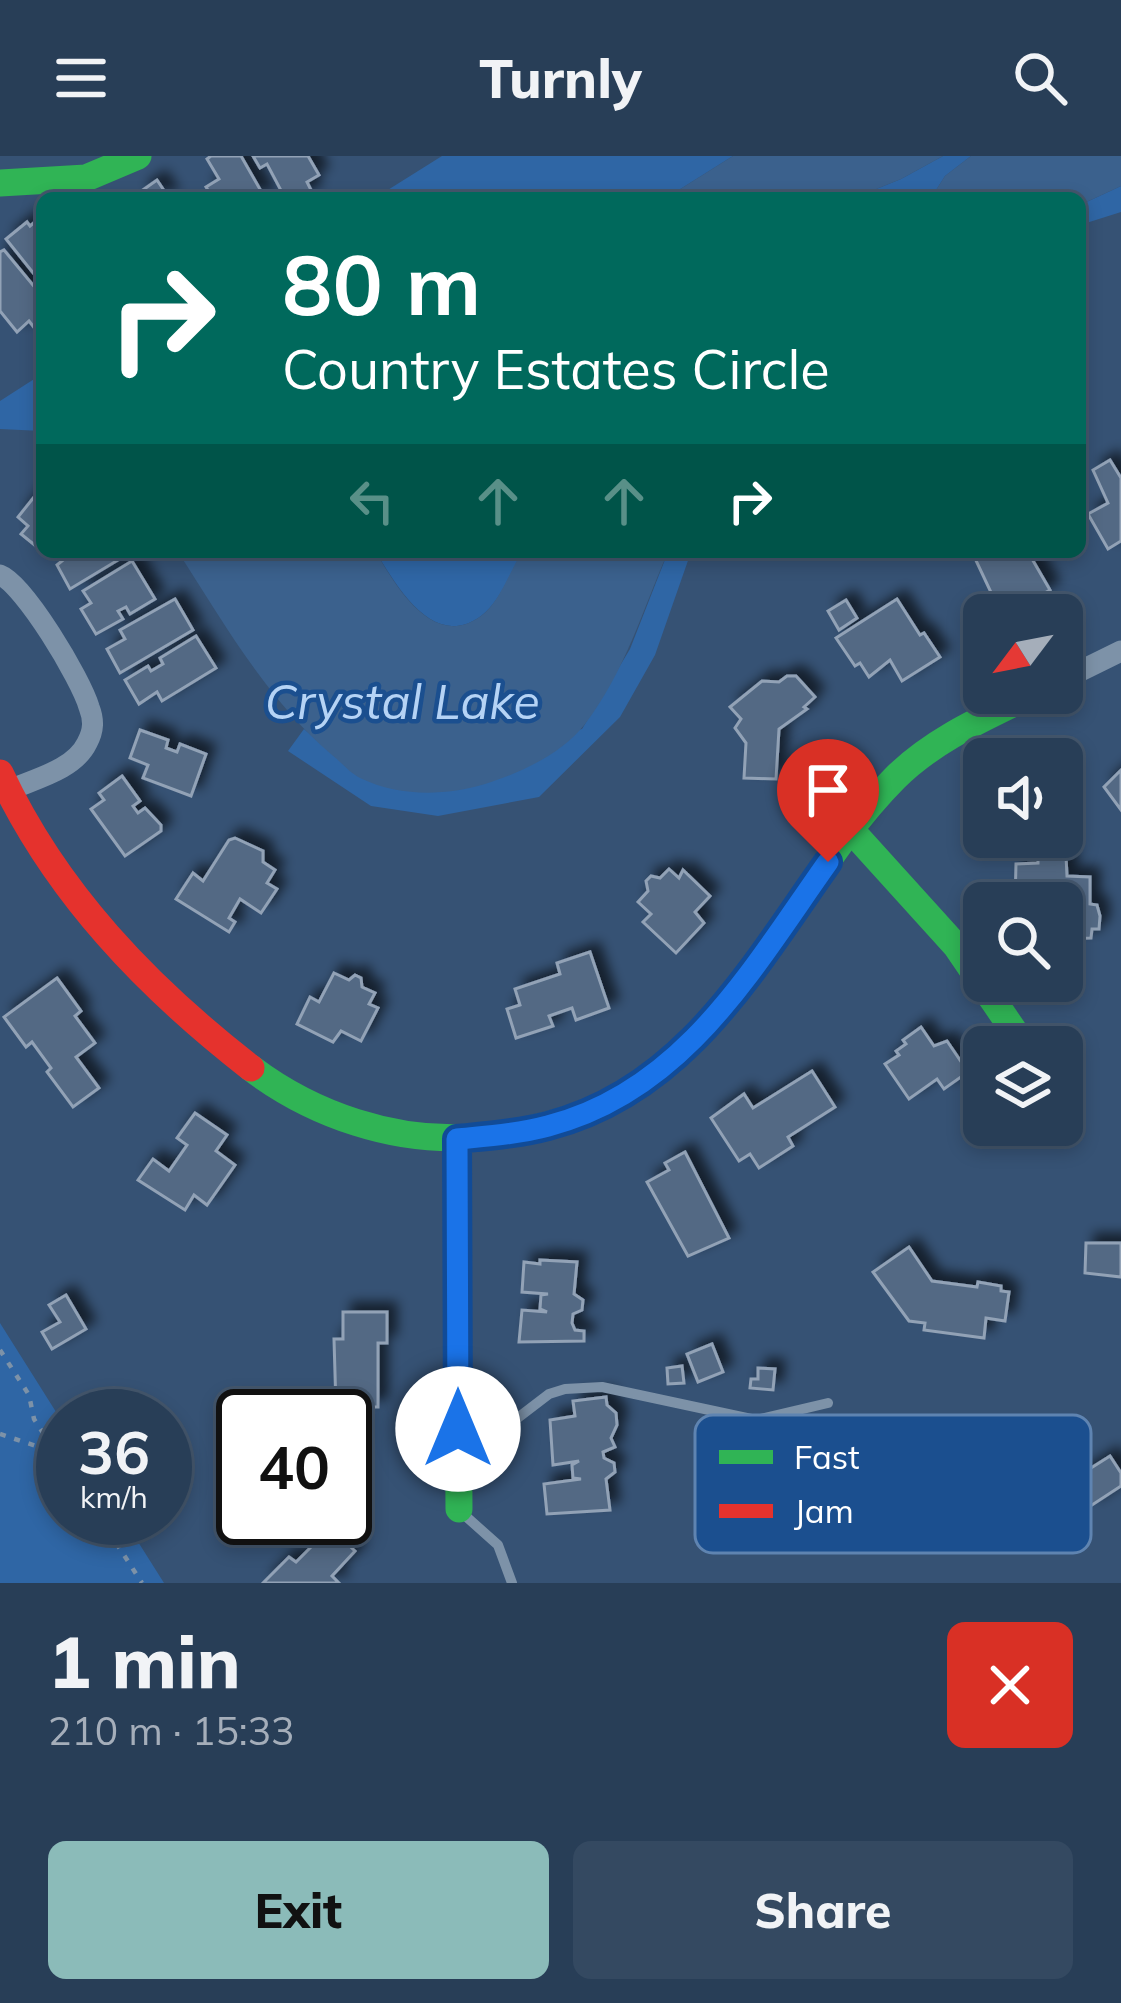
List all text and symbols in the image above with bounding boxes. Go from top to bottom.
text: Turnly [479,44,642,112]
icon: menu [48,45,114,111]
icon: search [1007,45,1073,111]
text: 80 m [282,231,481,336]
icon: right [84,240,240,396]
text: Country Estates Circle [282,335,830,403]
icon: left [339,468,405,534]
icon: ahead [465,468,531,534]
icon: ahead [591,468,657,534]
icon: right [717,468,783,534]
north arrow [963,594,1083,714]
map controls [963,594,1083,1146]
water label: Crystal Lake [264,671,540,731]
button: sound [963,738,1083,858]
pin [777,739,879,862]
icon: arrive [795,757,861,823]
button: search [963,882,1083,1002]
button: layers [963,1026,1083,1146]
position arrow [395,1366,521,1492]
speed limit sign: 40 [216,1389,372,1545]
text: 36 [78,1414,150,1489]
legend [695,1415,1091,1553]
text: Fast [794,1436,859,1477]
text: km/h [80,1478,148,1516]
text: Jam [794,1490,854,1531]
text: 1 min [48,1616,241,1706]
button: close [947,1622,1073,1748]
text: 210 m · 15:33 [48,1706,294,1755]
button: Exit [48,1841,549,1979]
button: Share [573,1841,1073,1979]

